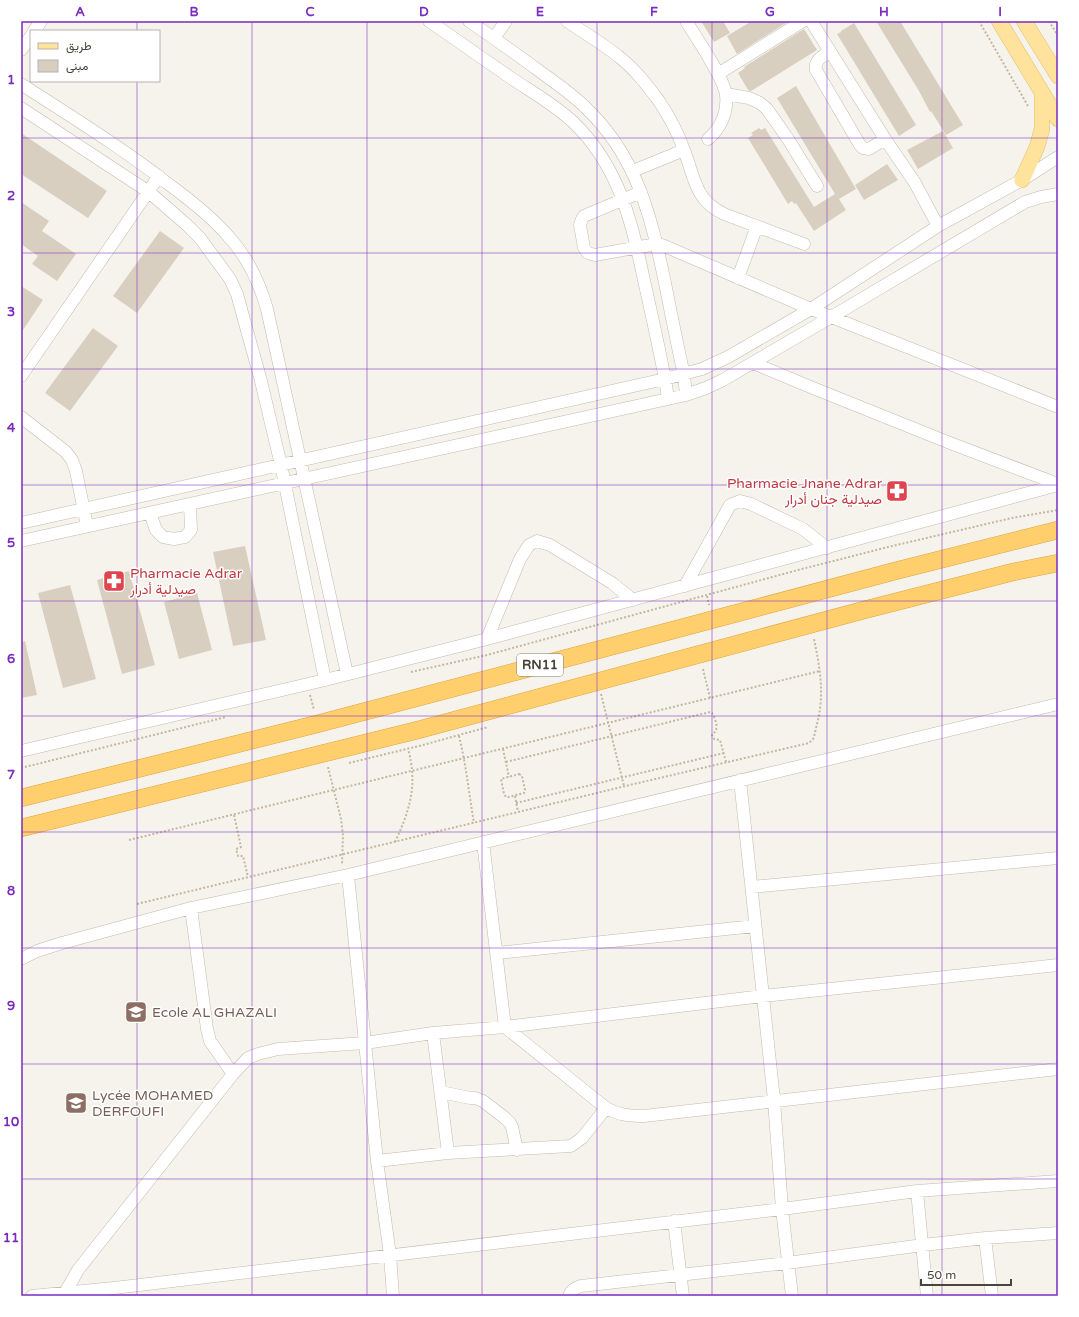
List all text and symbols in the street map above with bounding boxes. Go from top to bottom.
text: A [75,4,85,20]
text: B [189,4,199,20]
text: C [305,4,315,20]
text: D [419,4,429,20]
text: E [536,4,544,20]
text: F [650,4,658,20]
text: G [765,4,775,20]
text: H [879,4,889,20]
text: I [998,4,1002,20]
legend [30,30,160,82]
text: طريق [66,39,92,54]
text: مبنى [66,59,88,74]
text: 1 [7,72,15,88]
text: 2 [7,188,15,204]
text: 3 [7,304,15,320]
text: 4 [7,420,16,436]
place label: Pharmacie Jnane Adrar صيدلية جنان أدرار [727,475,883,508]
pharmacy icon: Pharmacie Jnane Adrar صيدلية جنان أدرار [884,478,910,504]
text: 5 [7,535,15,551]
place label: Pharmacie Adrar صيدلية أدرار [129,565,243,598]
pharmacy icon: Pharmacie Adrar صيدلية أدرار [101,568,127,594]
text: 6 [7,651,15,667]
road number: RN11 [517,654,563,676]
text: 7 [7,767,15,783]
text: 8 [7,883,15,899]
text: 9 [7,998,15,1014]
school or university icon: Ecole AL GHAZALI [123,999,149,1025]
place label: Ecole AL GHAZALI [152,1004,277,1021]
place label: Lycée MOHAMED DERFOUFI [92,1087,213,1120]
school or university icon: Lycée MOHAMED DERFOUFI [63,1090,89,1116]
text: 10 [3,1114,19,1130]
text: 11 [3,1230,19,1246]
scale bar [921,1261,1011,1287]
text: 50 m [927,1268,956,1282]

